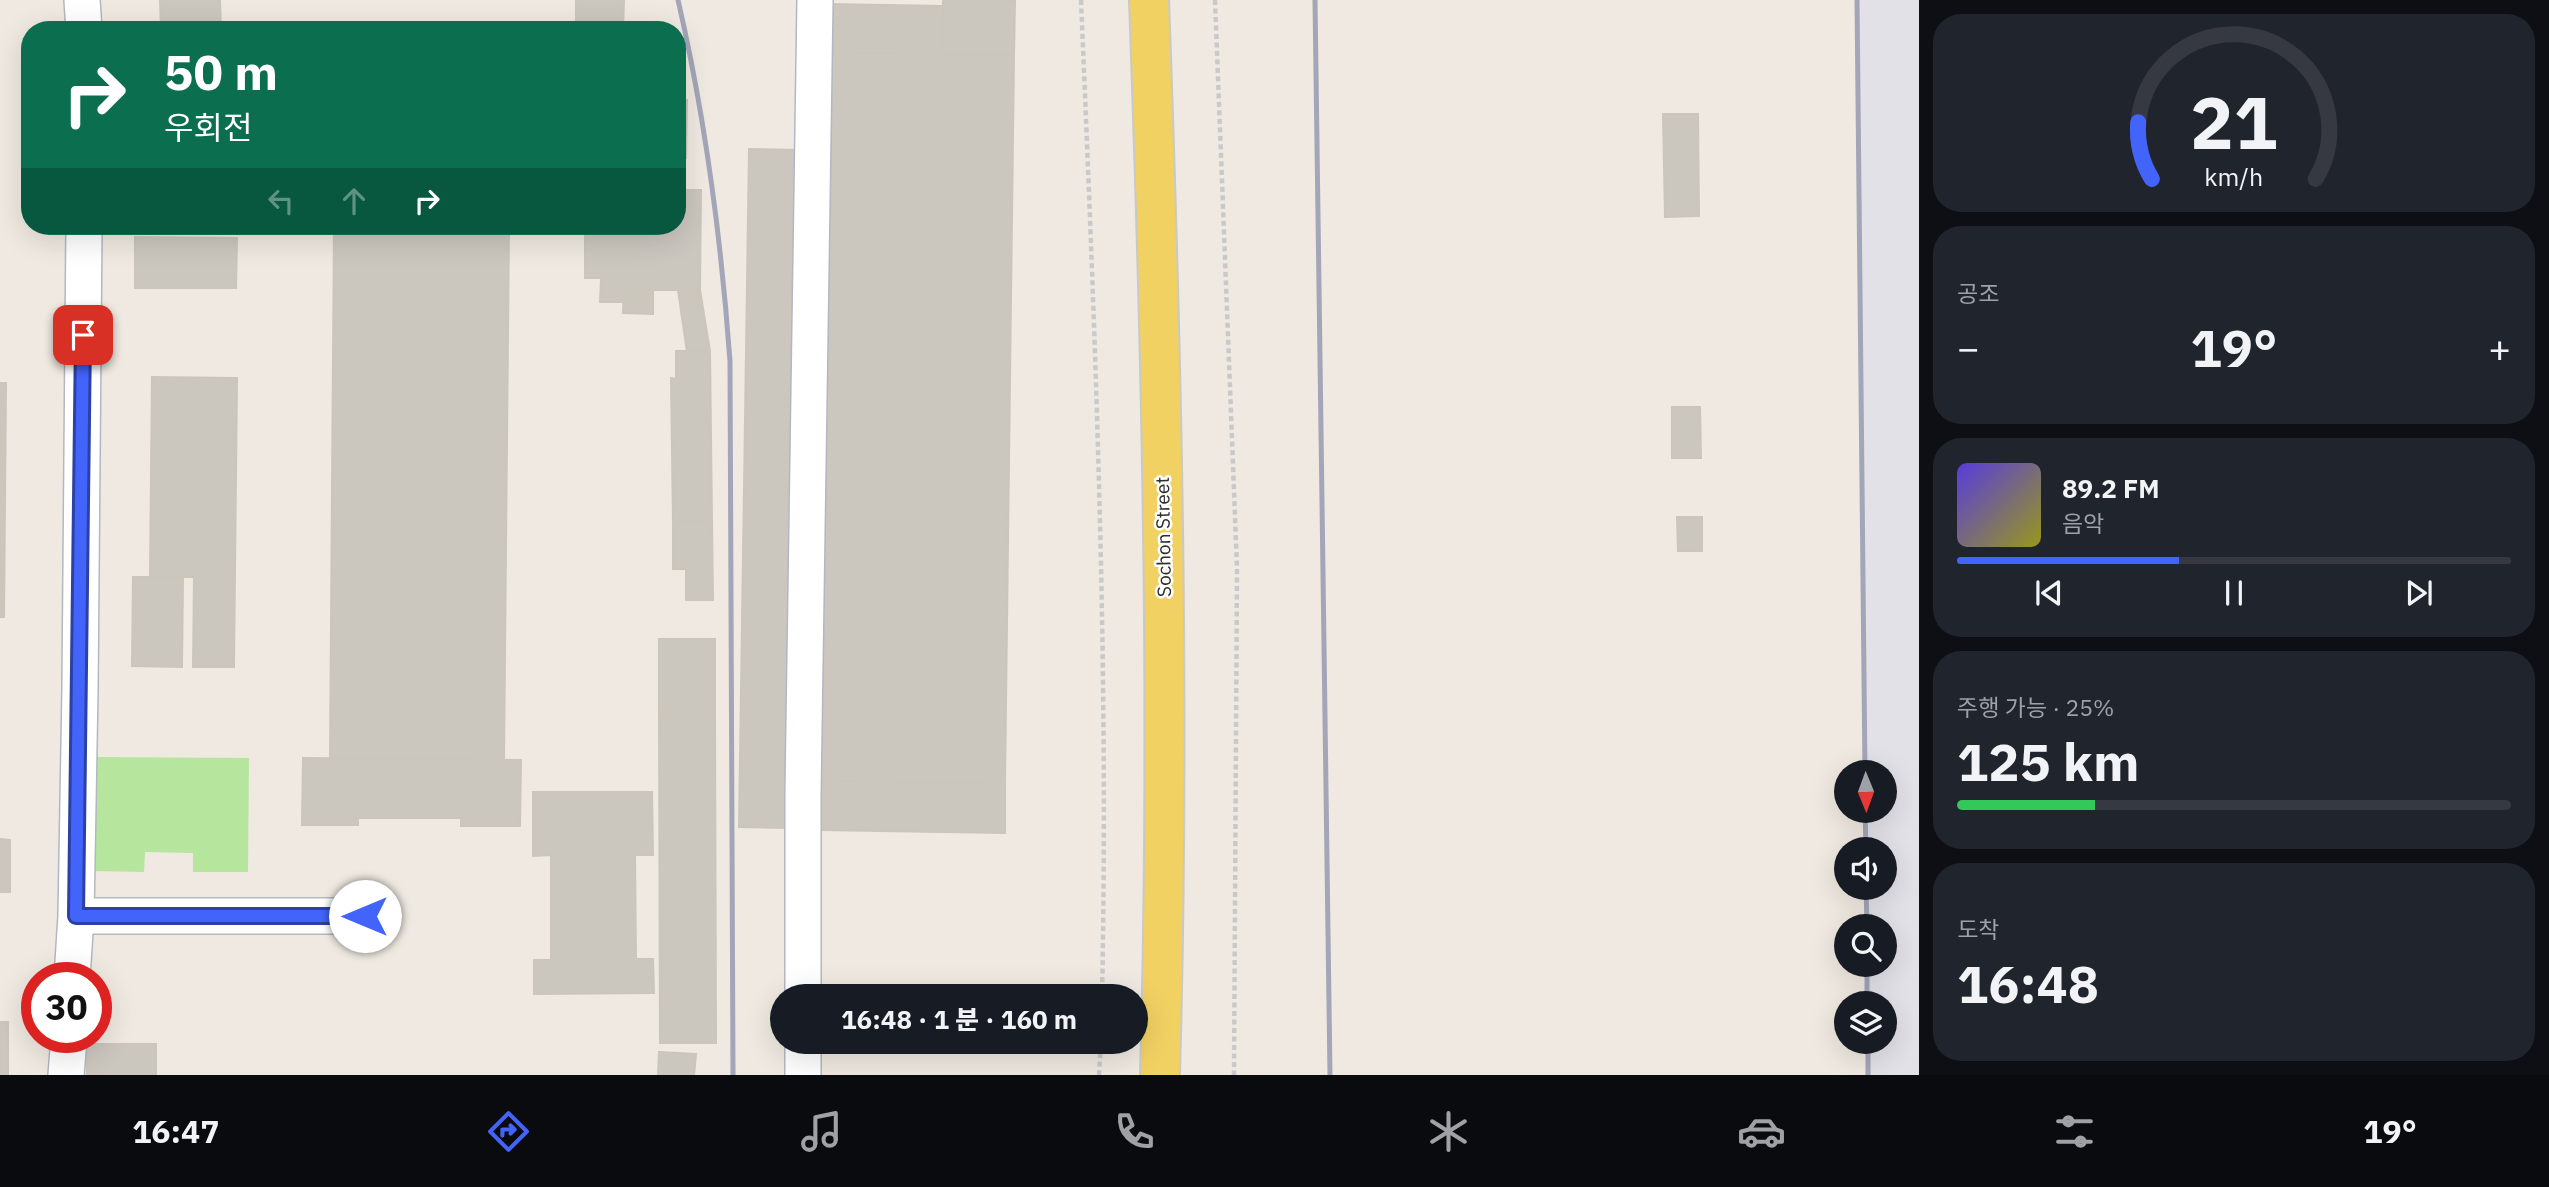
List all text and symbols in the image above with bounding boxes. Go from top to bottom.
text: 50 m [164,40,278,103]
icon: right [49,49,140,140]
text: 21 [2190,74,2278,169]
text: 우회전 [164,106,252,148]
text: km/h [2205,160,2263,193]
icon: left [262,182,300,220]
icon: ahead [335,182,373,220]
icon: right [408,182,446,220]
text: 공조 [1957,278,1999,308]
pin [53,305,113,365]
text: 19° [2191,314,2277,381]
icon: arrive [64,316,102,354]
text: − [1957,323,1980,372]
text: + [2488,323,2511,372]
text: 89.2 FM [2062,471,2160,505]
street label: Sochon Street [1150,477,1176,597]
text: 음악 [2062,508,2104,538]
icon: previous [2030,574,2068,612]
icon: pause [2215,574,2253,612]
icon: next [2400,574,2438,612]
text: 주행 가능 · 25% [1957,692,2114,722]
text: 125 km [1957,728,2139,795]
north arrow [1834,760,1897,822]
map controls [1834,760,1897,1054]
button: sound [1834,837,1897,900]
position arrow [328,879,402,953]
button: search [1834,914,1897,977]
text: 도착 [1957,914,1999,944]
text: 16:48 [1957,950,2099,1017]
speed limit sign: 30 [21,962,112,1053]
button: layers [1834,991,1897,1054]
text: 16:48 · 1 분 · 160 m [841,1002,1077,1036]
icon: directions [484,1107,533,1156]
icon: music [797,1107,846,1156]
icon: phone [1110,1107,1159,1156]
icon: climate [1424,1107,1473,1156]
icon: car [1737,1107,1786,1156]
icon: filters [2050,1107,2099,1156]
text: 16:47 [132,1110,220,1152]
text: 19° [2363,1110,2417,1152]

